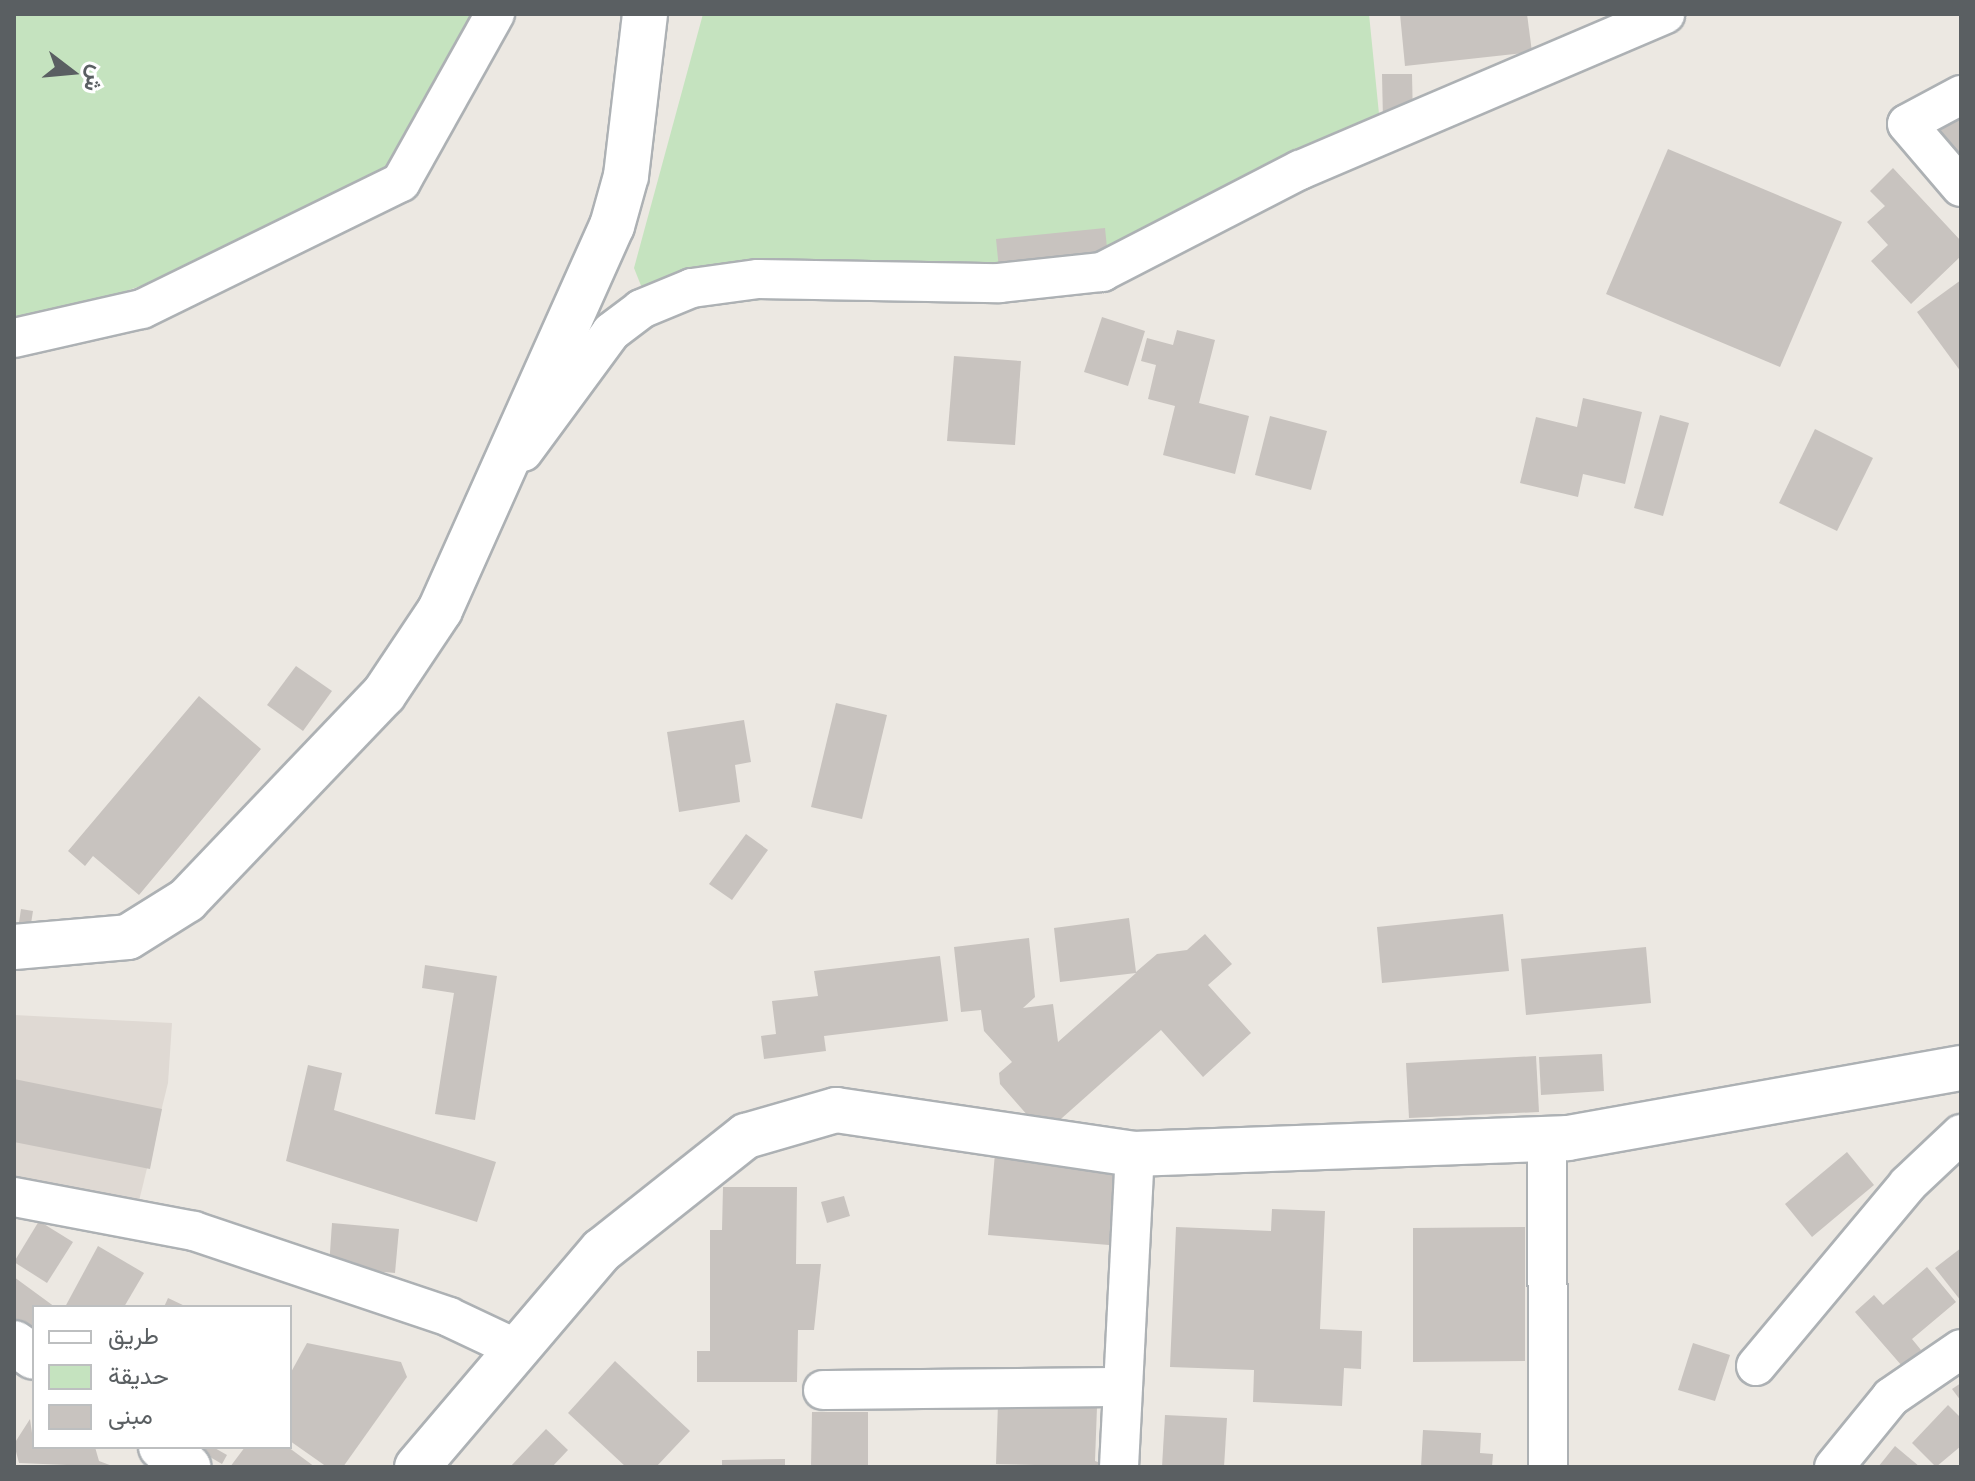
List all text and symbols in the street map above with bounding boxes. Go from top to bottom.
north arrow [32,32,112,112]
text: ش [77,62,113,95]
legend [32,1305,292,1449]
text: طريق [108,1318,159,1351]
text: حديقة [108,1358,169,1391]
text: مبنى [108,1398,153,1431]

